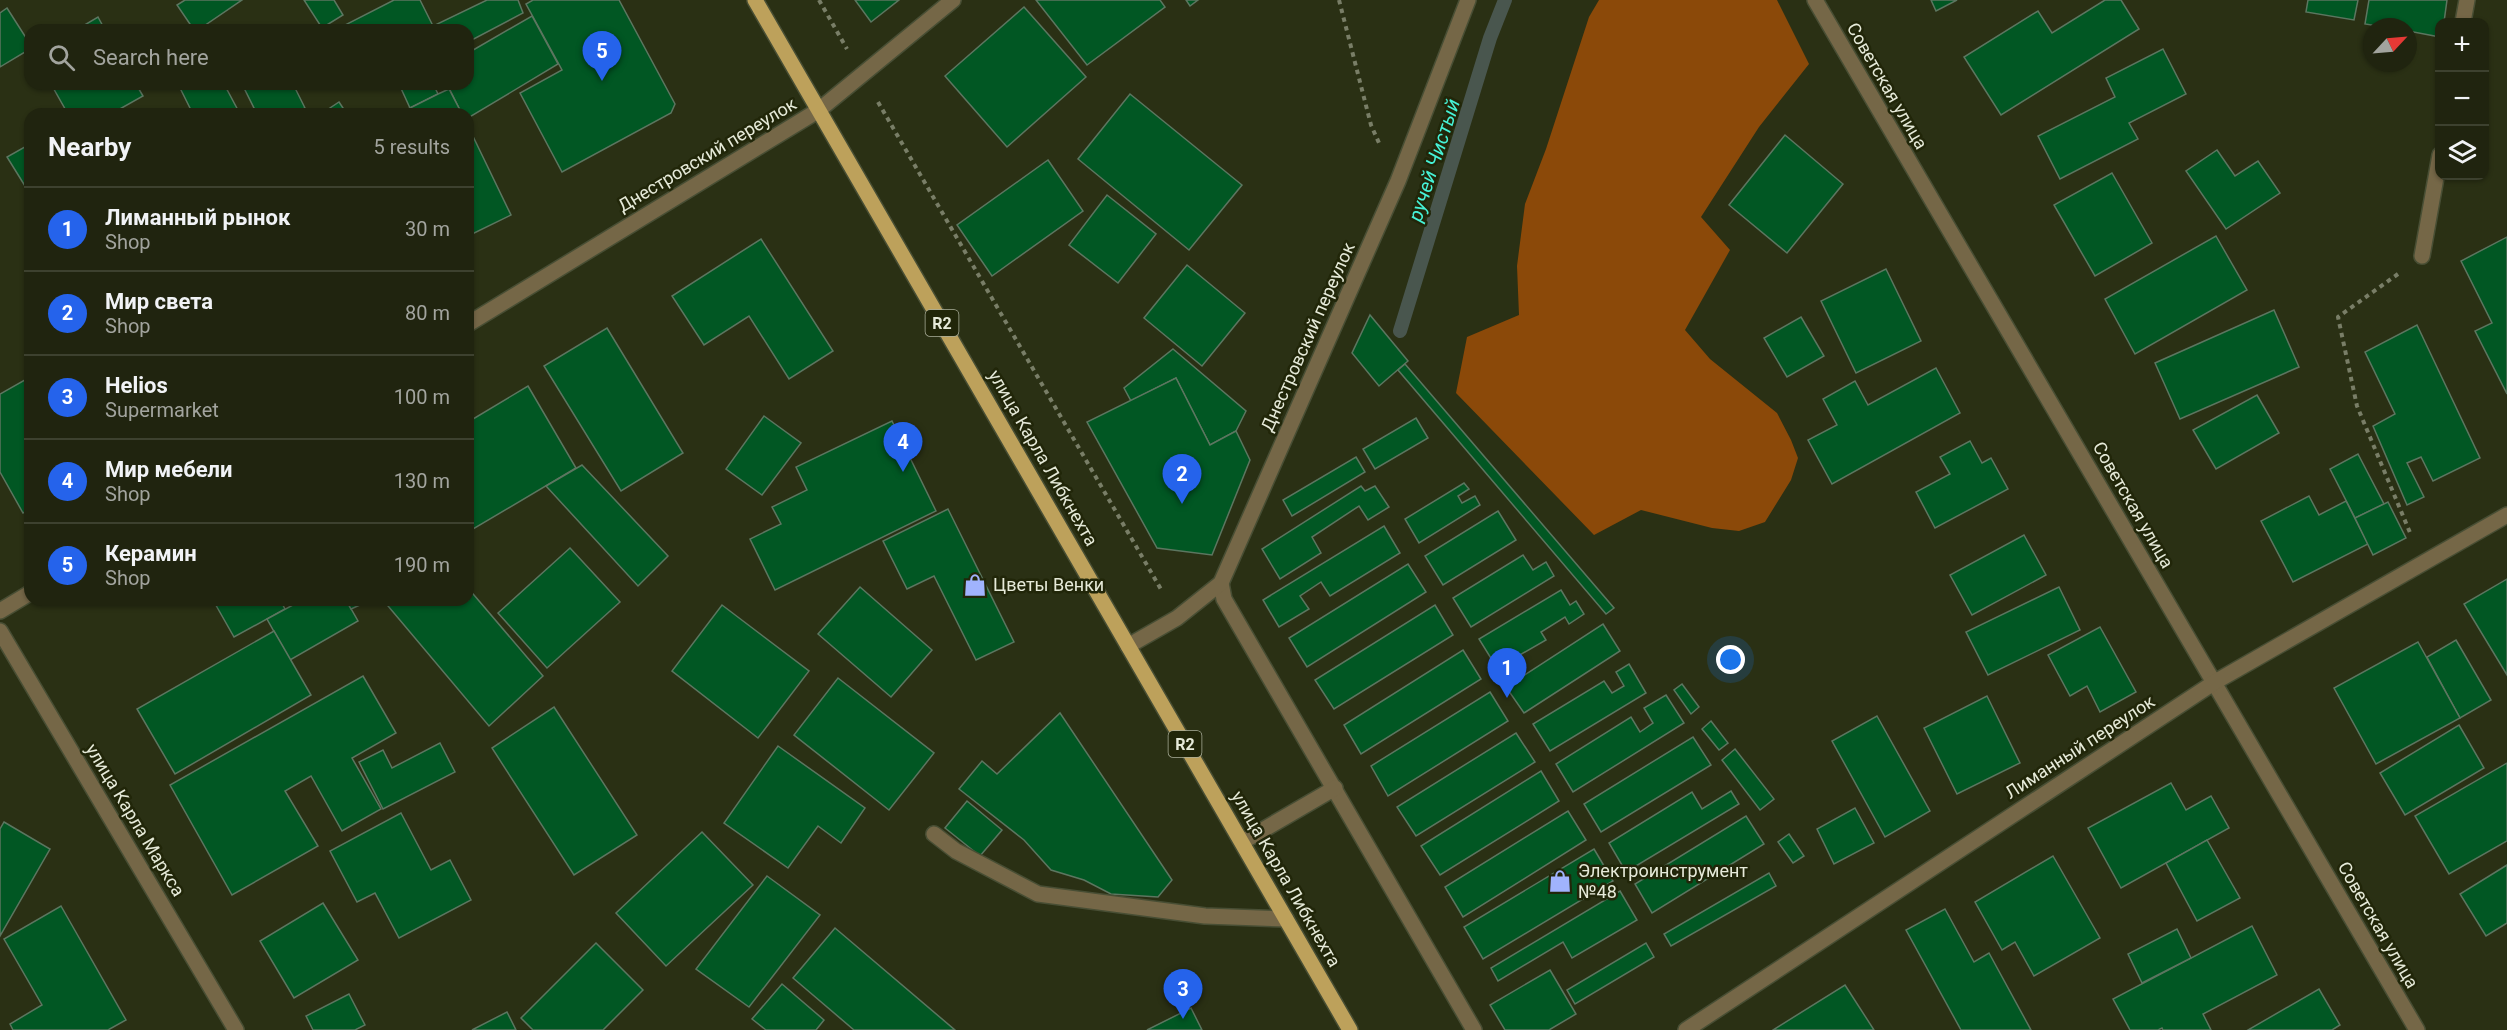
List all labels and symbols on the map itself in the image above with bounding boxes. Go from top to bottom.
north arrow [2363,18,2417,72]
street label: Советская улица [1843,19,1932,153]
pin: 5 [582,32,622,81]
street label: Днестровский переулок [614,93,800,216]
water label: ручей Чистый [1403,96,1465,225]
street label: Днестровский переулок [1256,239,1359,435]
road number: R2 [926,310,958,336]
street label: улица Карла Либкнехта [984,366,1102,549]
pin: 4 [884,422,922,472]
street label: Советская улица [2089,438,2178,572]
pin: 2 [1162,454,1202,504]
shop icon: Цветы Венки [962,572,988,598]
place label: Цветы Венки [993,574,1104,595]
your location [1716,645,1745,674]
pin: 1 [1488,648,1526,698]
street label: Лиманный переулок [2001,690,2159,803]
road number: R2 [1168,731,1202,757]
street label: улица Карла Маркса [82,740,189,900]
street label: улица Карла Либкнехта [1227,787,1345,970]
street label: Советская улица [2334,858,2423,992]
place label: Электроинструмент №48 [1578,860,1748,902]
shop icon: Электроинструмент №48 [1547,868,1573,894]
pin: 3 [1164,970,1202,1019]

